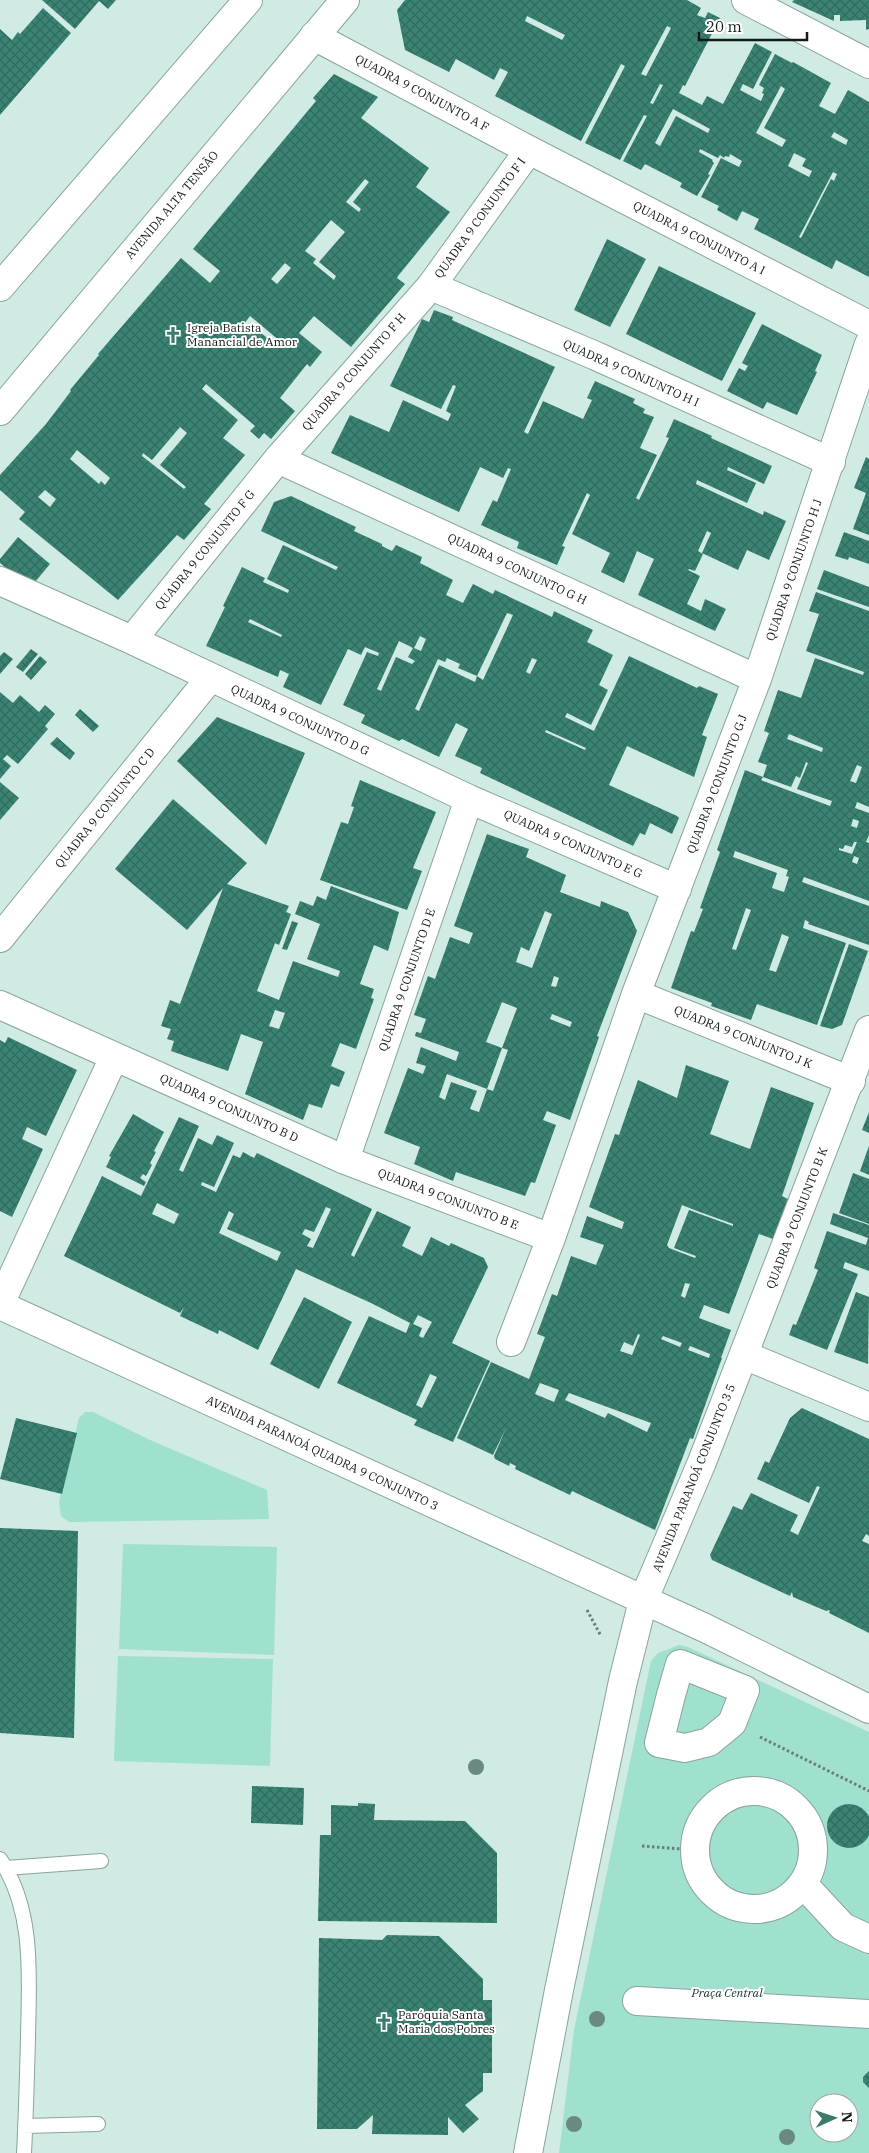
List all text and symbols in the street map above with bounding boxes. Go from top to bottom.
scale bar [699,10,806,42]
text: 20 m [706,17,742,36]
street label: QUADRA 9 CONJUNTO A F [353,51,492,134]
street label: AVENIDA ALTA TENSÃO [122,147,221,262]
street label: QUADRA 9 CONJUNTO F I [431,154,528,281]
street label: QUADRA 9 CONJUNTO A I [631,198,768,277]
street label: QUADRA 9 CONJUNTO F H [298,310,409,434]
place label: Igreja Batista Manancial de Amor [187,320,298,349]
church icon: Igreja Batista Manancial de Amor [163,325,183,345]
street label: QUADRA 9 CONJUNTO H I [561,336,702,409]
street label: QUADRA 9 CONJUNTO F G [152,486,258,613]
street label: QUADRA 9 CONJUNTO H J [762,497,825,643]
street label: QUADRA 9 CONJUNTO G H [445,530,589,607]
street label: QUADRA 9 CONJUNTO D G [229,681,372,758]
street label: QUADRA 9 CONJUNTO G J [683,712,750,856]
street label: QUADRA 9 CONJUNTO C D [52,745,158,871]
street label: QUADRA 9 CONJUNTO E G [501,806,645,881]
street label: QUADRA 9 CONJUNTO D E [375,906,438,1053]
street label: QUADRA 9 CONJUNTO J K [672,1002,815,1071]
street label: QUADRA 9 CONJUNTO B D [157,1070,301,1145]
street label: QUADRA 9 CONJUNTO B K [763,1144,831,1291]
street label: QUADRA 9 CONJUNTO B E [376,1165,521,1232]
street label: AVENIDA PARANOÁ CONJUNTO 3 5 [649,1382,738,1574]
street label: AVENIDA PARANOÁ QUADRA 9 CONJUNTO 3 [204,1392,441,1513]
park label: Praça Central [690,1985,763,2000]
place label: Paróquia Santa Maria dos Pobres [398,2007,495,2036]
church icon: Paróquia Santa Maria dos Pobres [374,2012,394,2032]
north arrow [809,2093,859,2143]
text: N [838,2111,856,2123]

